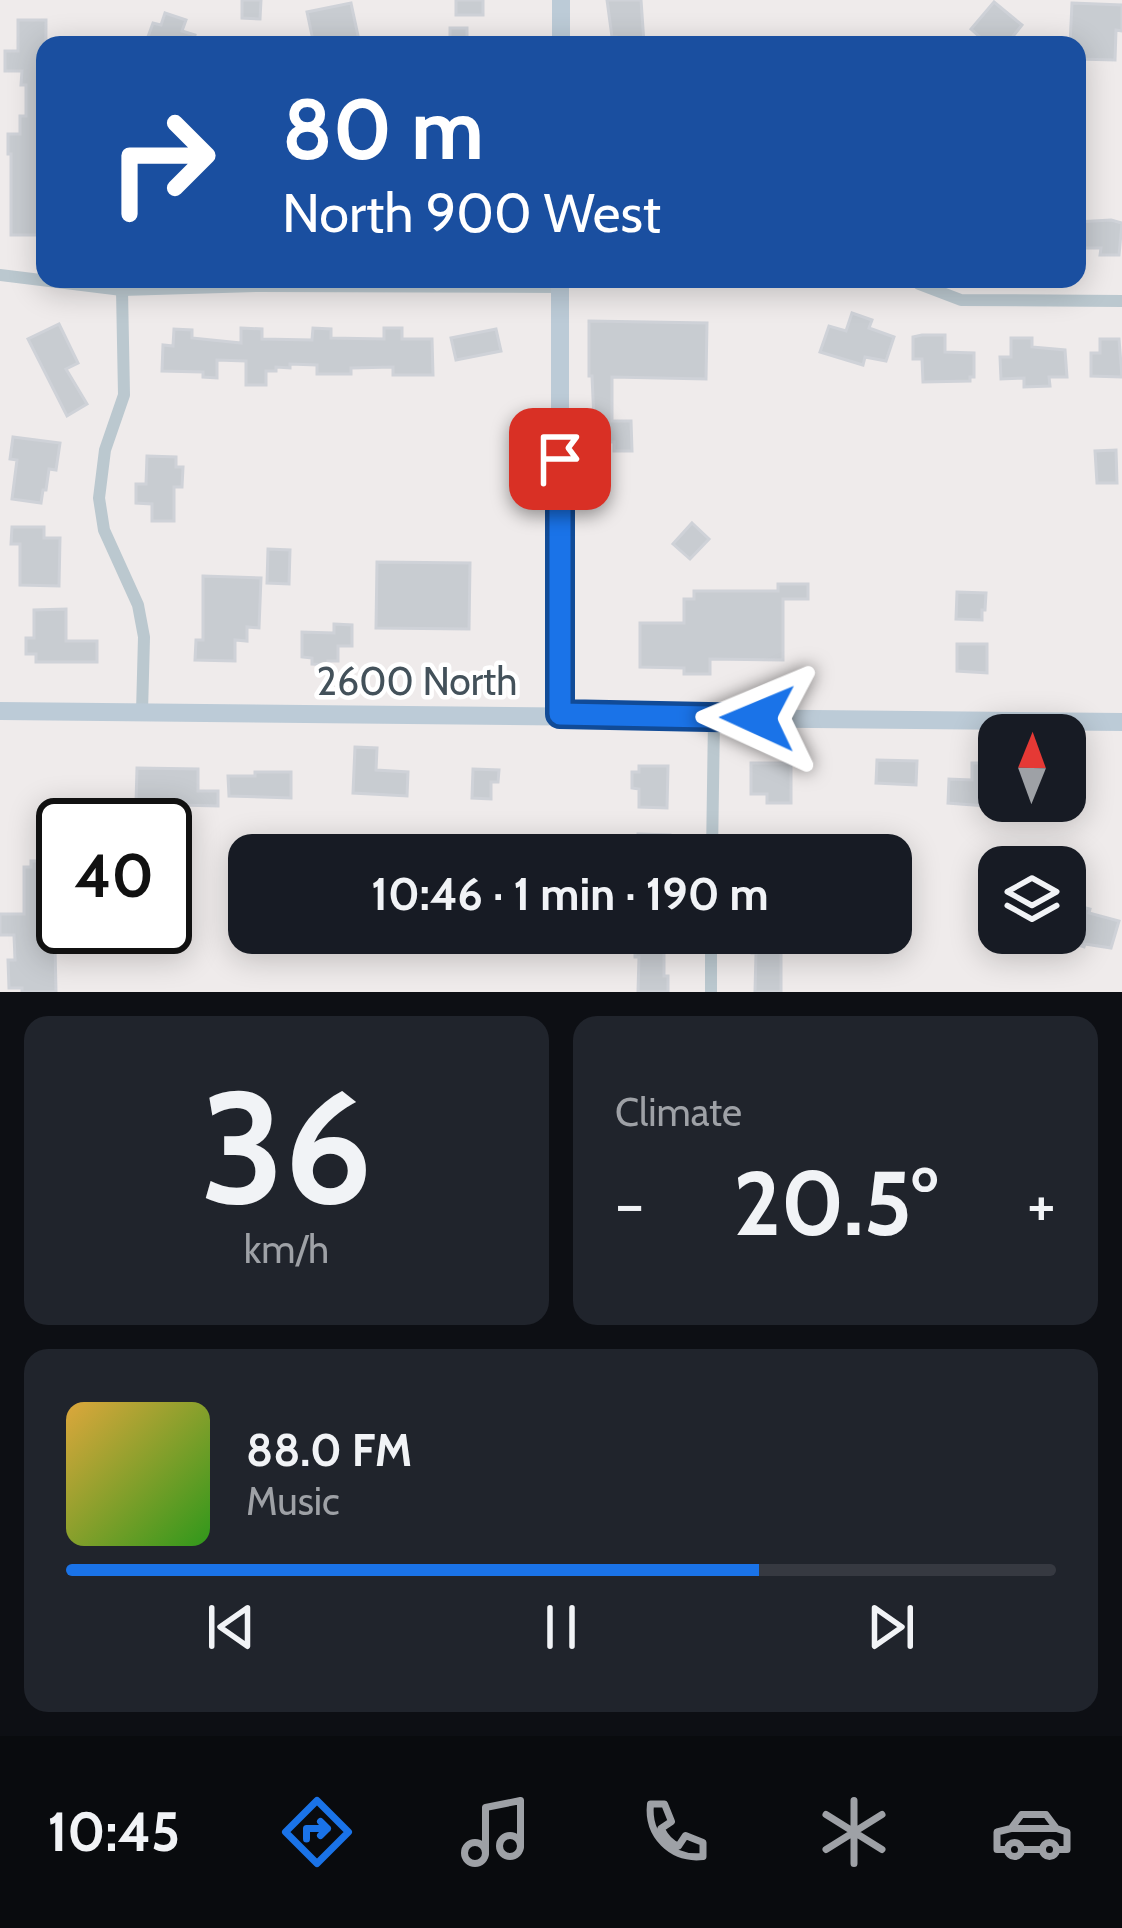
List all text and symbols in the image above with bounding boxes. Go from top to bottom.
text: 80 m [282,78,484,180]
icon: right [84,84,240,240]
text: North 900 West [282,180,661,246]
pin [509,408,611,510]
icon: arrive [527,426,593,492]
position arrow [695,655,821,781]
street label: 2600 North [317,657,517,705]
north arrow [978,714,1086,822]
map controls [978,714,1086,954]
speed limit sign: 40 [36,798,192,954]
button: layers [978,846,1086,954]
text: 10:46 · 1 min · 190 m [371,867,769,921]
text: 36 [201,1052,372,1242]
text: Climate [615,1088,742,1136]
text: 20.5° [733,1148,938,1258]
text: − [615,1163,644,1244]
text: + [1027,1163,1056,1244]
text: km/h [244,1225,329,1273]
text: 88.0 FM [246,1423,412,1477]
text: Music [246,1477,340,1525]
icon: previous [198,1594,264,1660]
icon: pause [528,1594,594,1660]
icon: next [858,1594,924,1660]
icon: directions [275,1790,359,1874]
icon: music [454,1790,538,1874]
icon: phone [633,1790,717,1874]
icon: climate [812,1790,896,1874]
icon: car [990,1790,1074,1874]
text: 10:45 [47,1799,180,1865]

